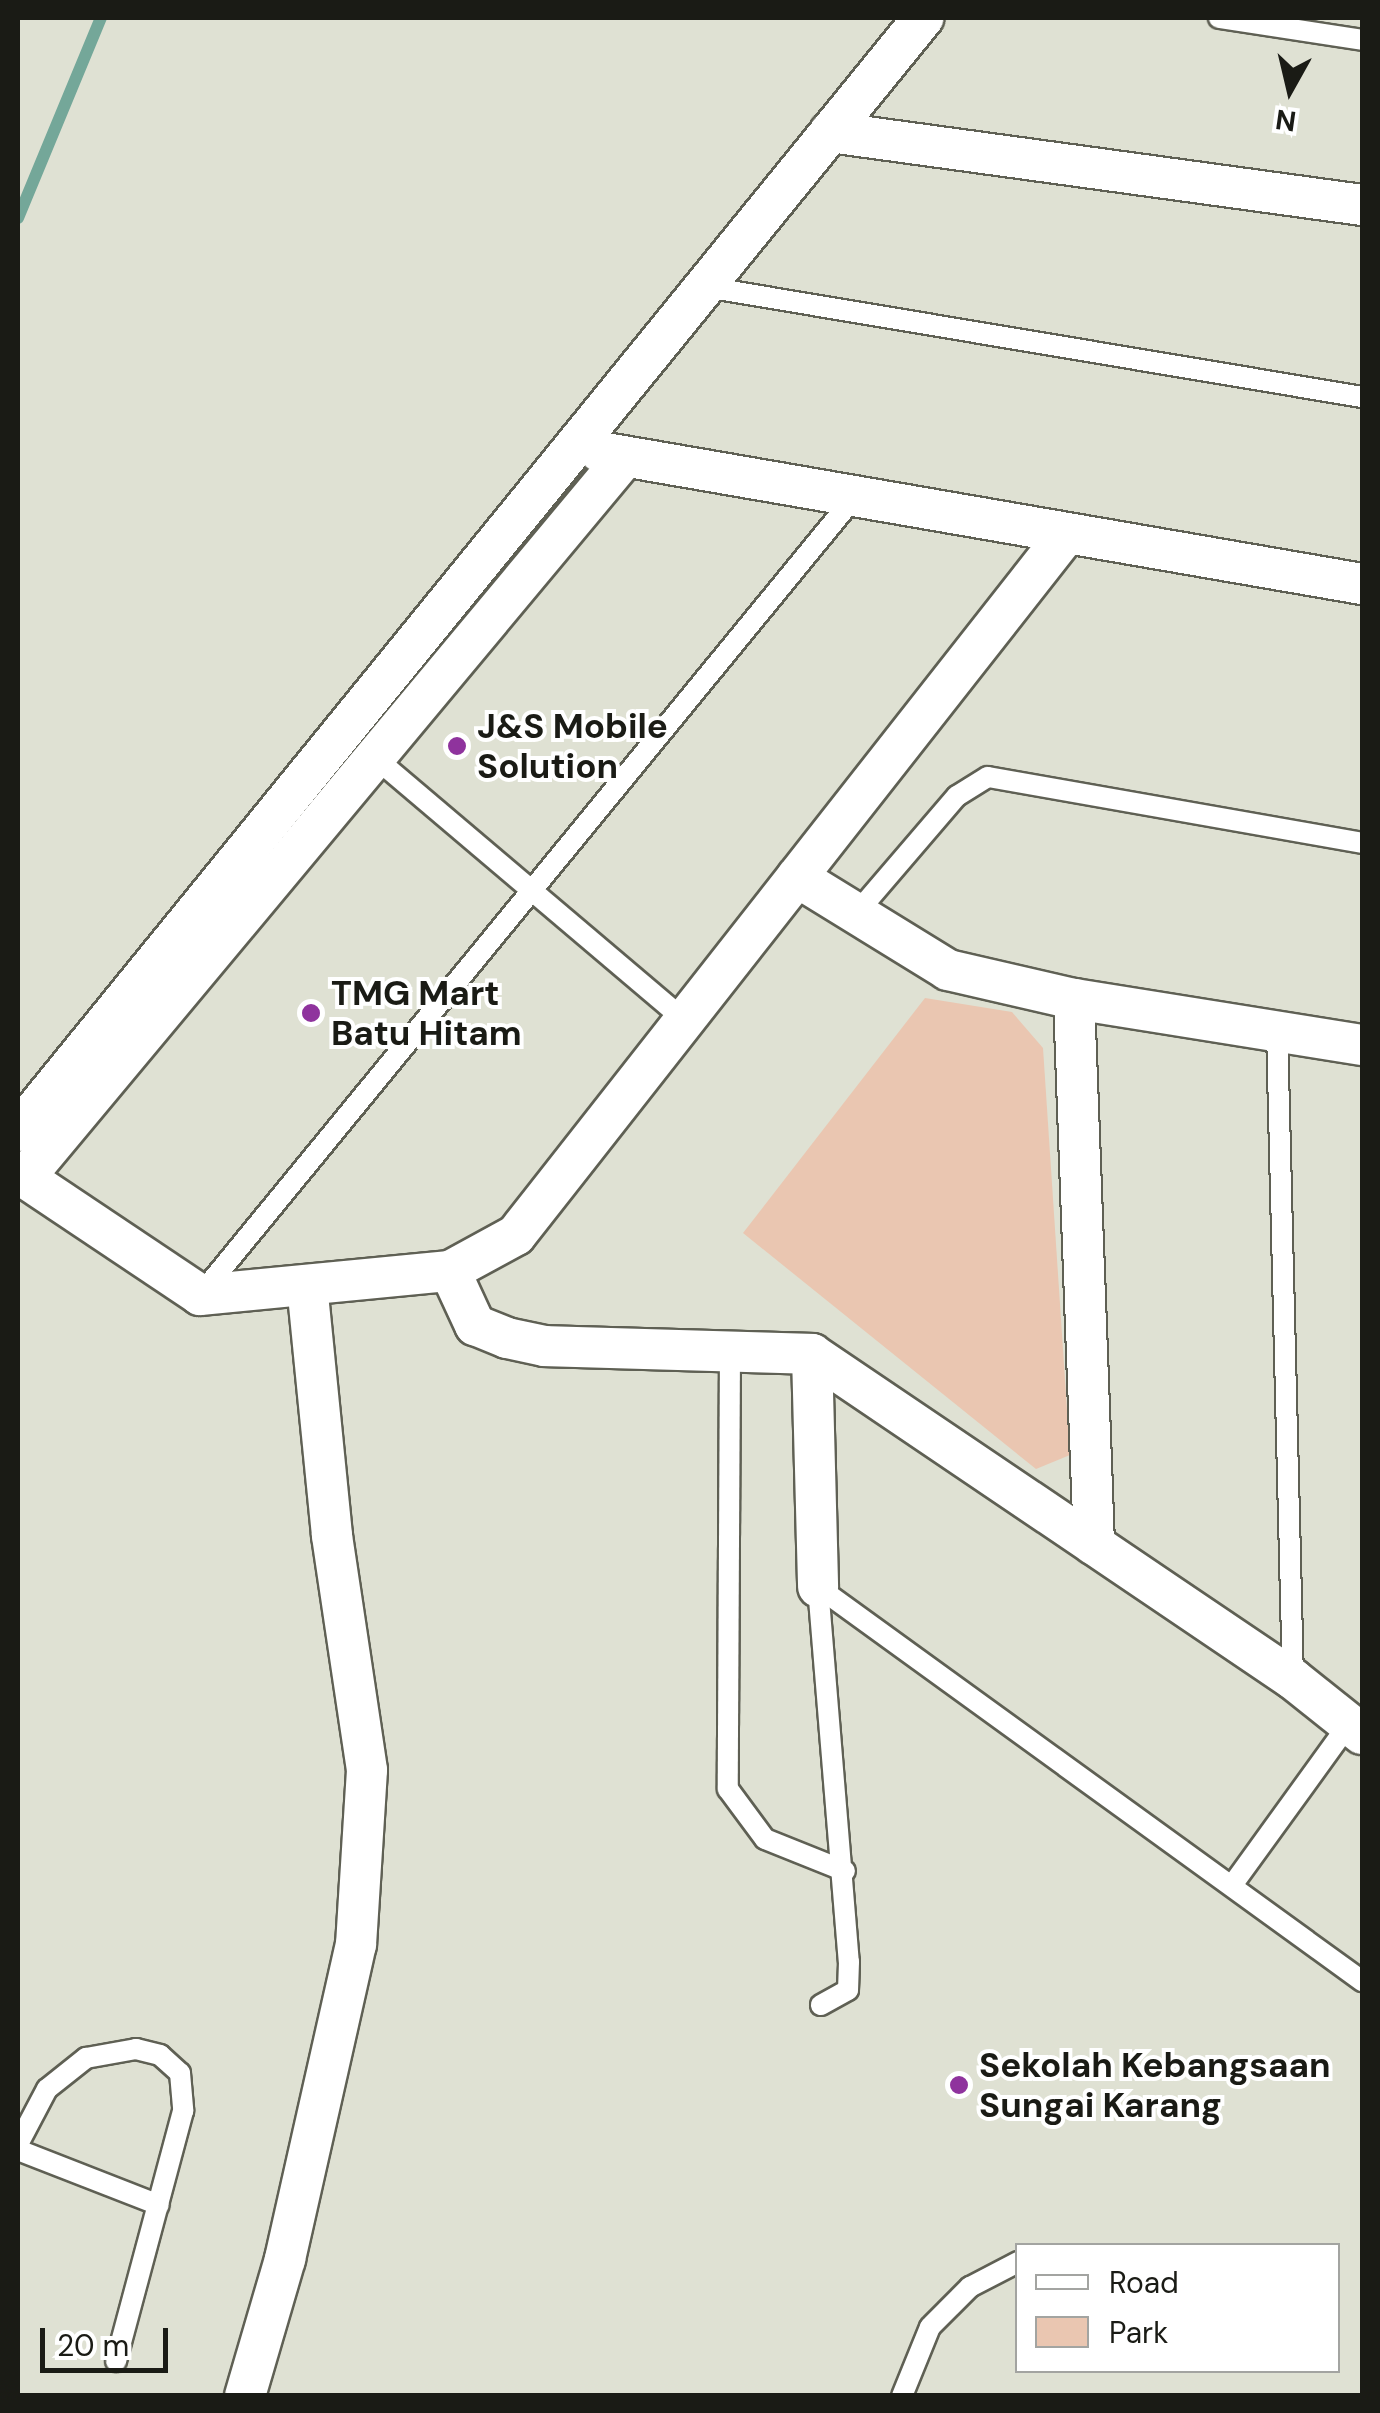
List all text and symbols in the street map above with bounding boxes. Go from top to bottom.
north arrow [1240,40,1340,140]
text: N [1273,100,1298,140]
place label: J&S Mobile Solution [477,705,668,787]
marker: J&S Mobile Solution [446,735,468,757]
place label: TMG Mart Batu Hitam [331,972,522,1054]
marker: TMG Mart Batu Hitam [300,1002,322,1024]
place label: Sekolah Kebangsaan Sungai Karang [979,2044,1331,2126]
marker: Sekolah Kebangsaan Sungai Karang [948,2074,970,2096]
legend [1015,2243,1340,2373]
text: Road [1109,2263,1179,2302]
scale bar [45,2308,172,2370]
text: Park [1109,2313,1168,2352]
text: 20 m [57,2326,129,2365]

